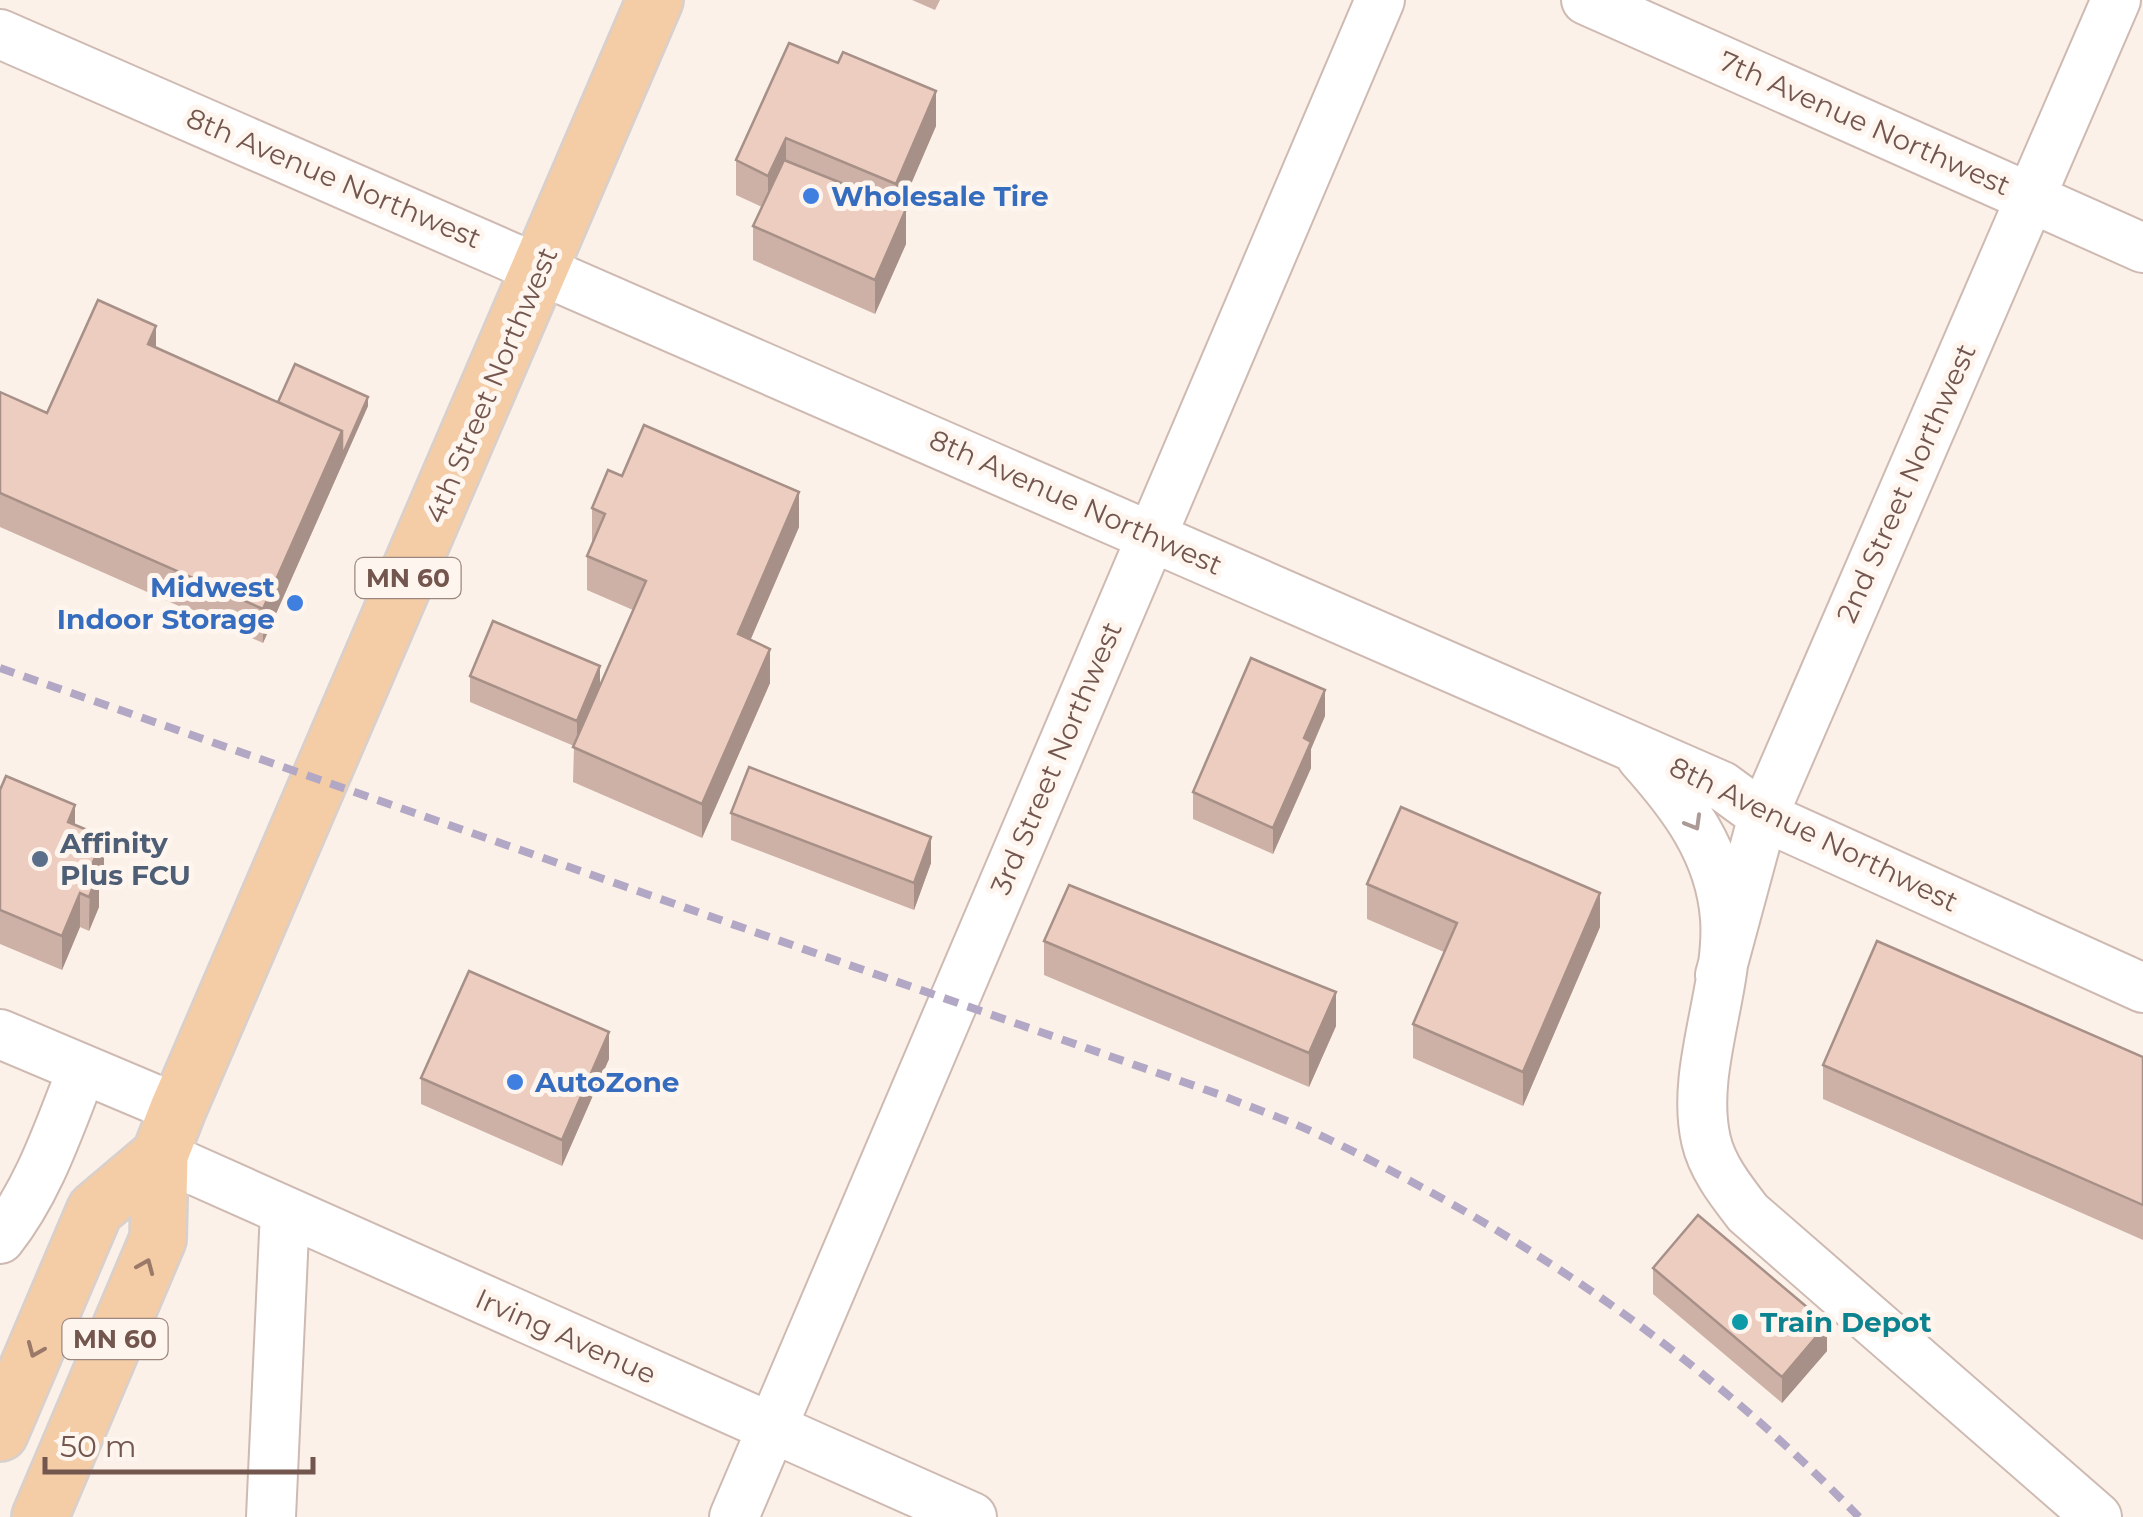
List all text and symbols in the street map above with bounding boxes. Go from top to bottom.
street label: 7th Avenue Northwest [1714,43,2016,203]
street label: 8th Avenue Northwest [182,100,486,256]
place label: Wholesale Tire [831,179,1049,213]
marker: Wholesale Tire [800,185,822,207]
street label: 4th Street Northwest [417,242,565,528]
street label: 2nd Street Northwest [1829,338,1983,628]
street label: 8th Avenue Northwest [924,422,1228,582]
road number: MN 60 [356,558,460,598]
place label: Midwest Indoor Storage [57,570,275,636]
marker: Midwest Indoor Storage [284,592,306,614]
street label: 3rd Street Northwest [983,616,1129,900]
street label: 8th Avenue Northwest [1664,749,1964,919]
one-way arrow [1681,812,1701,830]
place label: Affinity Plus FCU [59,826,191,892]
marker: Affinity Plus FCU [29,848,51,870]
place label: AutoZone [534,1065,680,1099]
marker: AutoZone [504,1071,526,1093]
one-way arrow [135,1258,155,1276]
street label: Irving Avenue [471,1281,661,1391]
place label: Train Depot [1760,1305,1932,1339]
marker: Train Depot [1729,1311,1751,1333]
road number: MN 60 [62,1319,168,1359]
one-way arrow [27,1340,47,1358]
scale bar [45,1412,312,1474]
text: 50 m [60,1428,137,1465]

